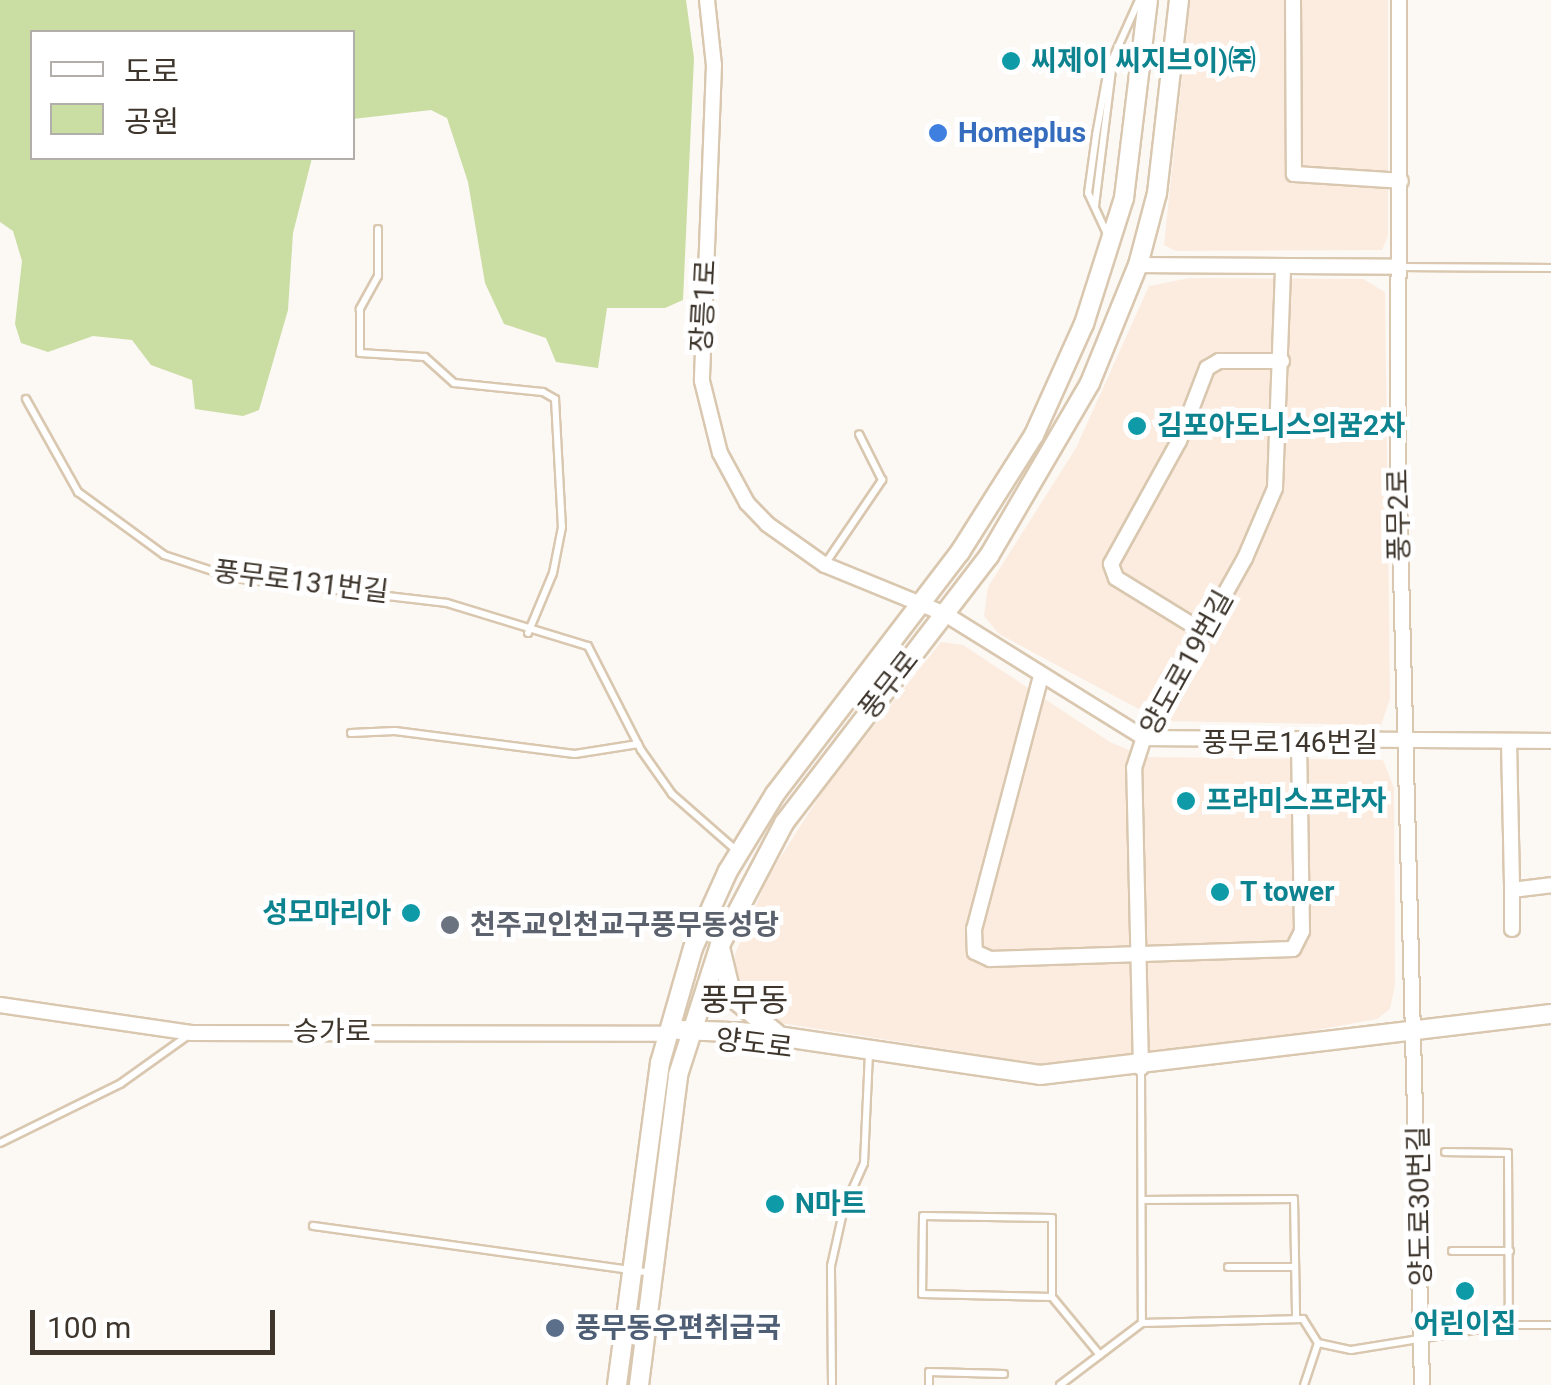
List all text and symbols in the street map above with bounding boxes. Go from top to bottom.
legend [30,30,355,160]
place label: 씨제이 씨지브이)㈜ [1031,44,1256,78]
marker: 씨제이 씨지브이)㈜ [1000,50,1022,72]
text: 도로 [124,54,179,89]
text: 공원 [124,104,179,139]
place label: Homeplus [958,116,1086,150]
marker: Homeplus [927,122,949,144]
street label: 장릉1로 [685,259,723,353]
place label: 김포아도니스의꿈2차 [1157,409,1405,443]
marker: 김포아도니스의꿈2차 [1126,415,1148,437]
street label: 풍무2로 [1381,468,1417,562]
street label: 풍무로131번길 [212,555,390,609]
street label: 양도로19번길 [1133,585,1241,741]
street label: 풍무로 [852,644,926,726]
street label: 풍무로146번길 [1202,726,1378,760]
place label: 프라미스프라자 [1206,784,1386,818]
marker: 프라미스프라자 [1175,790,1197,812]
place label: T tower [1240,875,1335,909]
marker: T tower [1209,881,1231,903]
place label: 성모마리아 [262,896,391,930]
marker: 성모마리아 [400,902,422,924]
place label: 천주교인천교구풍무동성당 [470,908,779,942]
marker: 천주교인천교구풍무동성당 [439,914,461,936]
district label: 풍무동 [700,981,788,1019]
street label: 승가로 [293,1015,371,1049]
street label: 양도로 [714,1023,794,1065]
street label: 양도로30번길 [1402,1126,1438,1286]
place label: N마트 [795,1187,866,1221]
marker: N마트 [764,1193,786,1215]
marker: 어린이집 [1454,1280,1476,1302]
scale bar [35,1290,280,1352]
place label: 어린이집 [1413,1307,1517,1341]
text: 100 m [47,1310,131,1345]
place label: 풍무동우편취급국 [575,1311,781,1345]
marker: 풍무동우편취급국 [544,1317,566,1339]

